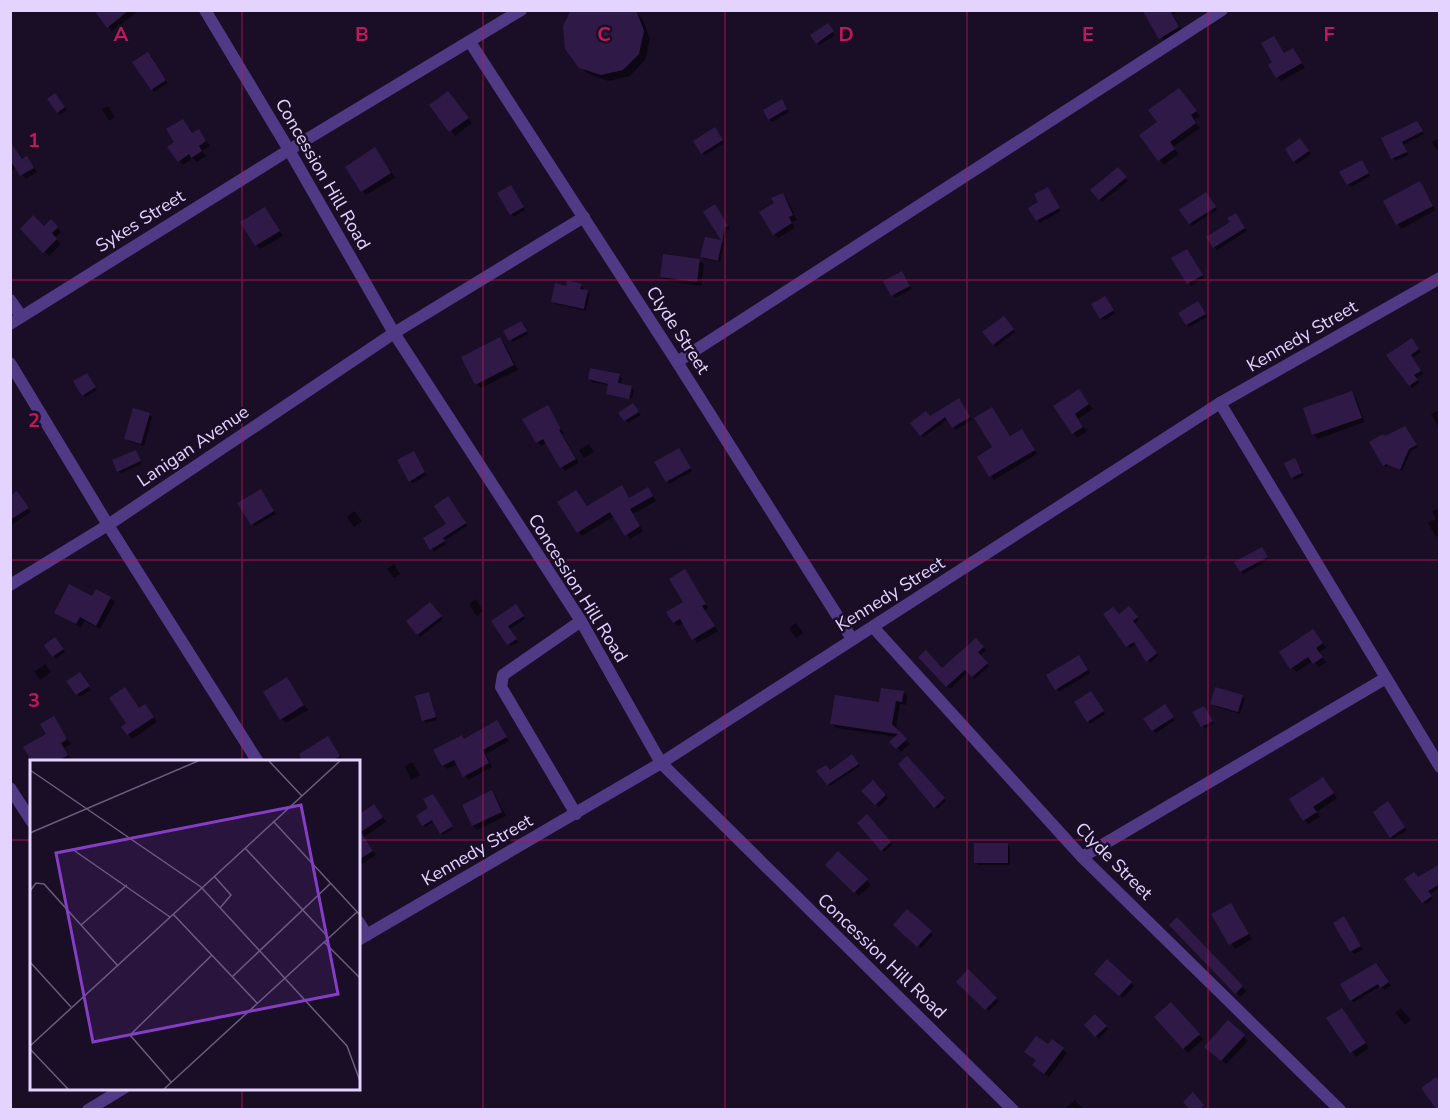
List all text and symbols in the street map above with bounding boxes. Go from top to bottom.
text: A [114,21,129,48]
text: B [355,21,369,48]
text: C [597,21,611,48]
text: D [838,21,854,48]
text: E [1082,21,1094,48]
text: F [1323,21,1335,48]
street label: Concession Hill Road [270,94,376,254]
text: 1 [28,127,40,154]
street label: Sykes Street [91,184,190,258]
street label: Clyde Street [641,281,716,379]
street label: Kennedy Street [1242,294,1362,377]
street label: Lanigan Avenue [132,400,254,492]
text: 2 [28,407,40,434]
street label: Concession Hill Road [523,509,633,667]
street label: Kennedy Street [831,551,950,637]
text: 3 [28,687,40,714]
inset map [30,760,360,1090]
street label: Kennedy Street [417,808,537,891]
street label: Clyde Street [1070,817,1158,905]
street label: Concession Hill Road [812,888,952,1024]

